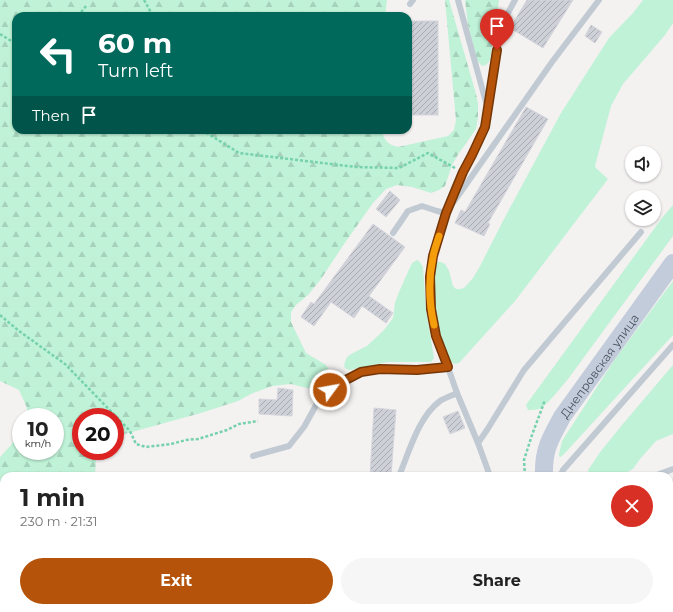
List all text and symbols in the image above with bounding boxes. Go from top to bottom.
pin [480,9,514,50]
icon: arrive [486,15,508,37]
text: 60 m [98,26,172,60]
icon: left [32,28,84,80]
text: Turn left [98,60,173,82]
icon: arrive [78,104,100,126]
text: Then [32,106,70,125]
map controls [625,146,661,226]
button: sound [625,146,661,182]
button: layers [625,190,661,226]
street label: Днепровская улица [556,311,642,421]
position arrow [309,369,351,411]
speed limit sign: 20 [72,408,124,460]
text: 10 [27,417,49,441]
text: km/h [25,437,51,450]
text: 1 min [20,483,85,512]
button: close [611,485,653,527]
text: 230 m · 21:31 [20,513,97,529]
button: Exit [20,558,333,604]
button: Share [341,558,653,604]

